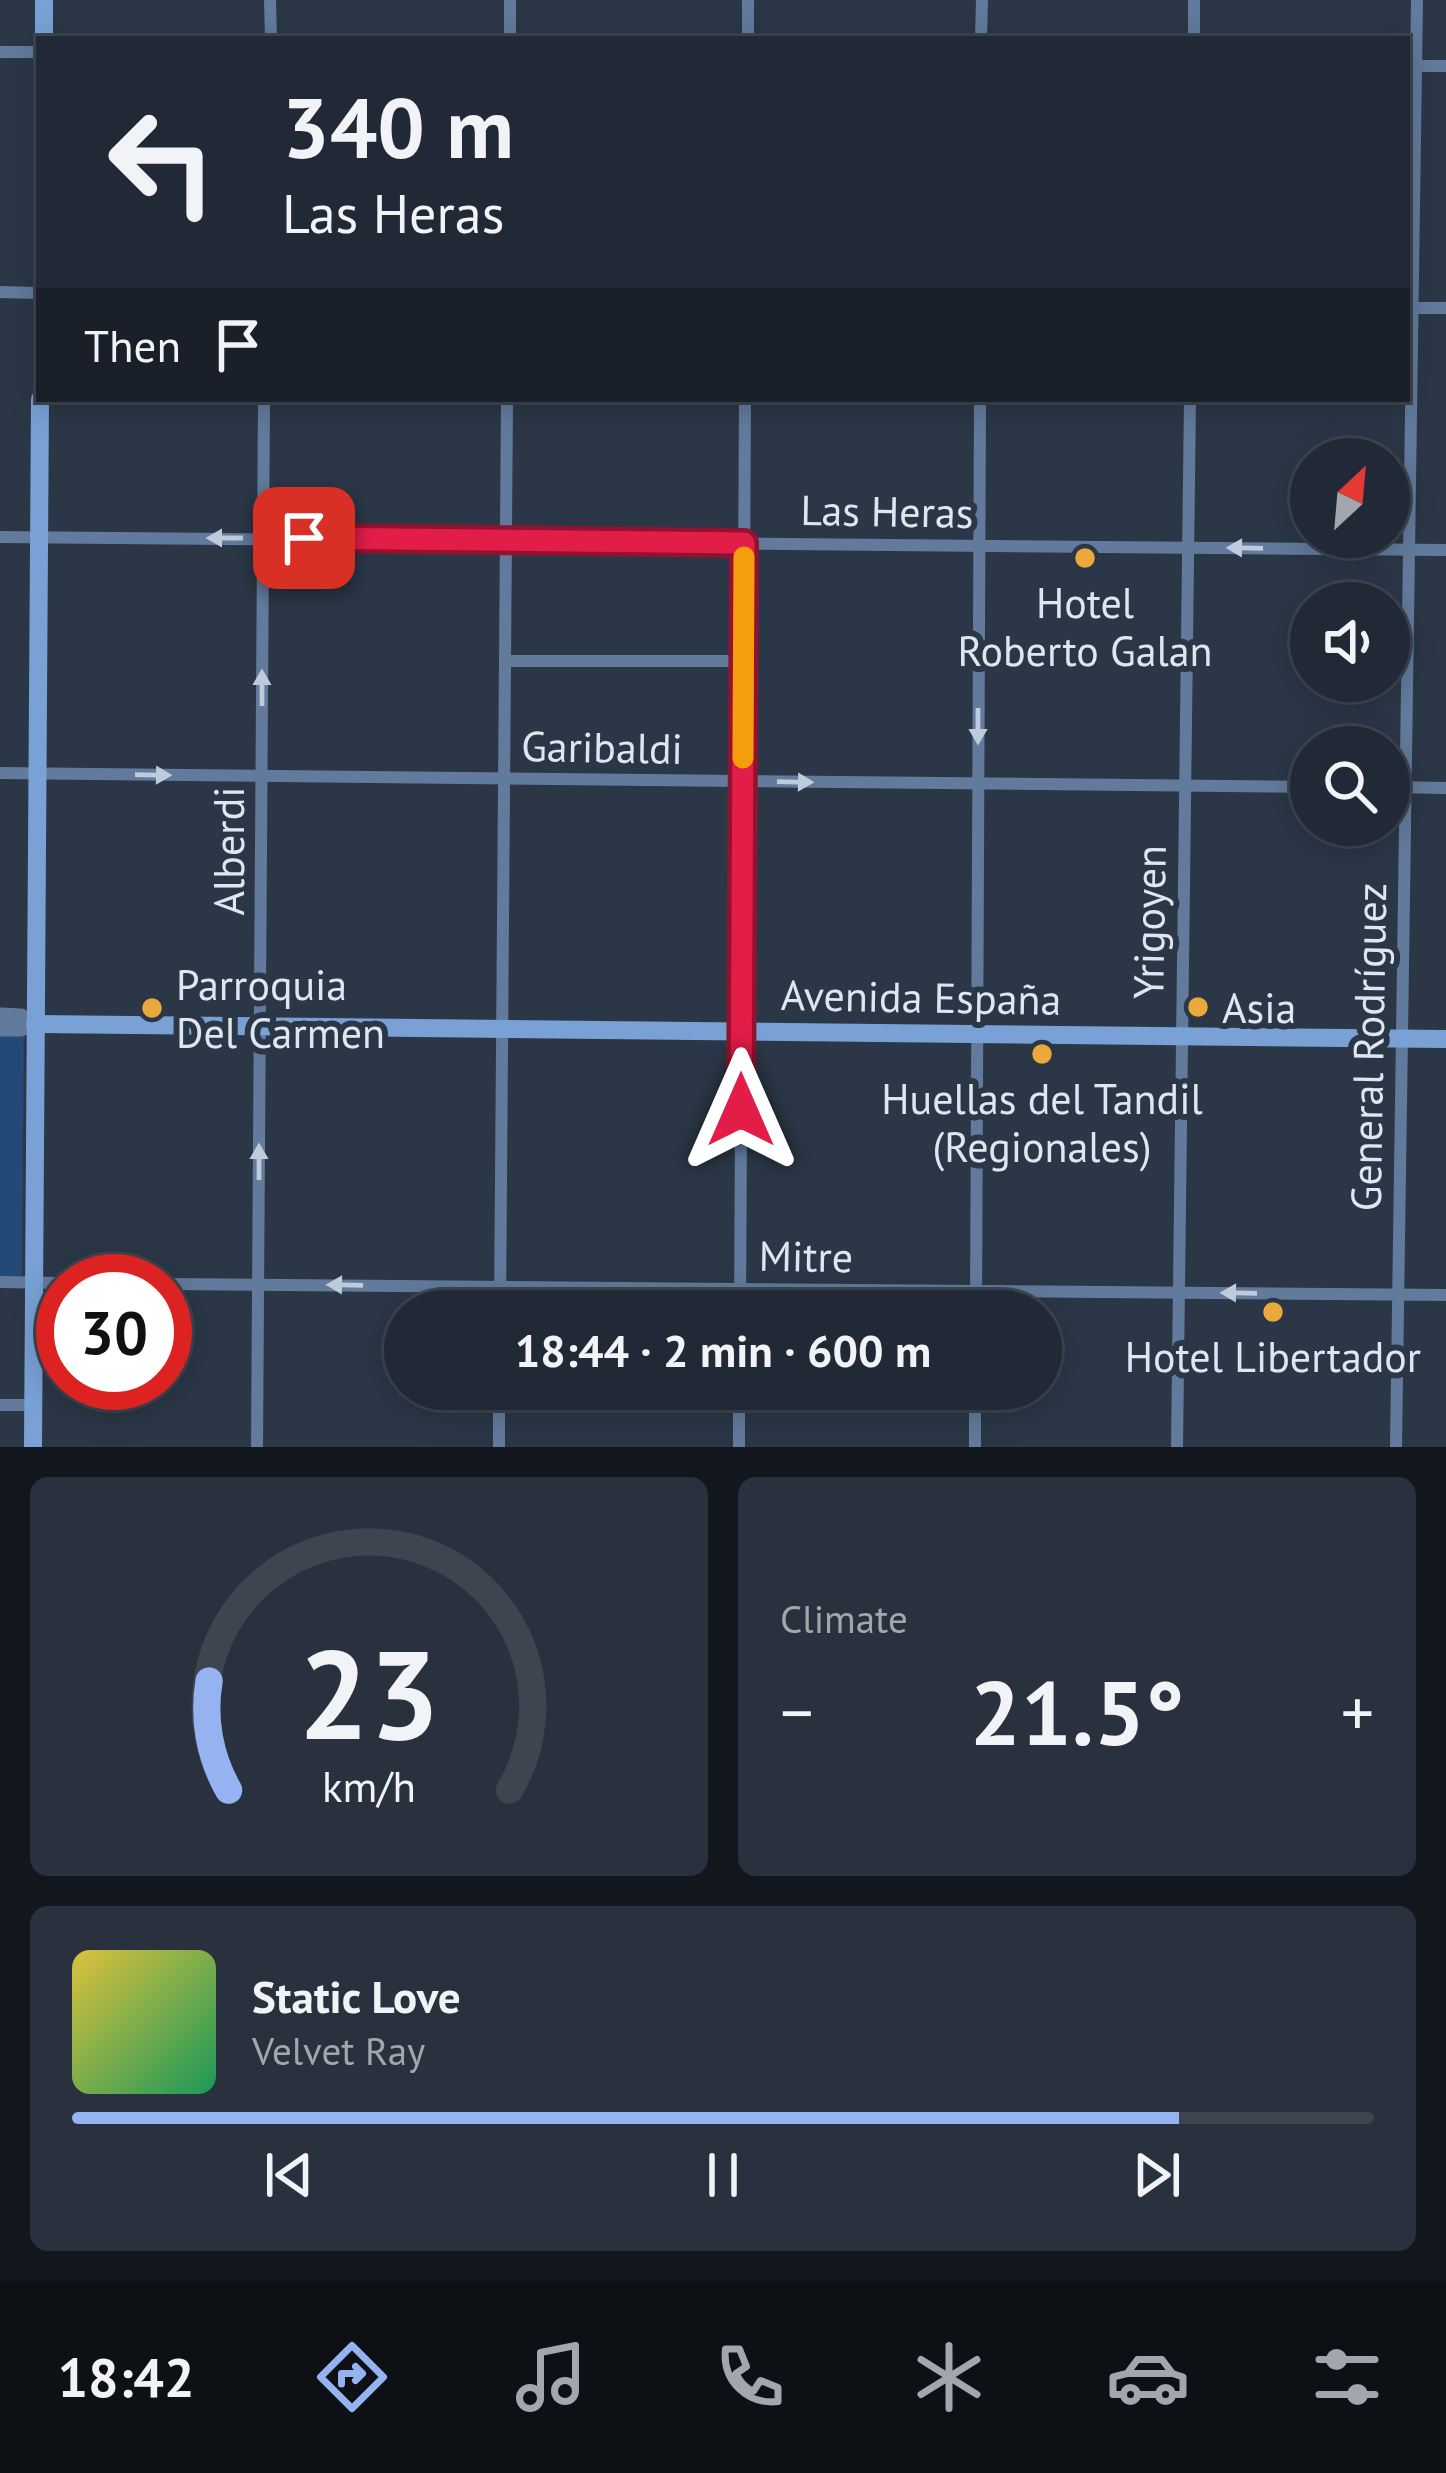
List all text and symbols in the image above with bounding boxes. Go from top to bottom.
text: 340 m [282,72,514,181]
icon: left [84,84,240,240]
text: Las Heras [282,178,504,248]
icon: arrive [205,312,271,378]
text: Then [84,316,181,374]
north arrow [1290,438,1410,558]
map controls [1290,438,1410,846]
street label: Las Heras [800,482,974,540]
pin [253,487,355,589]
icon: arrive [271,505,337,571]
one-way arrow [205,528,243,548]
one-way arrow [1225,538,1263,557]
marker: Hotel Roberto Galan [1072,545,1098,571]
place label: Hotel Roberto Galan [957,575,1213,678]
button: sound [1290,582,1410,702]
one-way arrow [252,668,272,706]
one-way arrow [968,708,988,746]
street label: Garibaldi [521,718,683,776]
button: search [1290,726,1410,846]
one-way arrow [135,765,173,785]
one-way arrow [777,772,815,791]
street label: Alberdi [201,787,256,915]
street label: Yrigoyen [1120,845,1178,999]
street label: General Rodríguez [1338,882,1398,1212]
place label: Parroquia Del Carmen [176,957,385,1060]
street label: Avenida España [780,967,1062,1027]
place label: Asia [1222,980,1296,1035]
marker: Asia [1185,994,1211,1020]
marker: Parroquia Del Carmen [139,995,165,1021]
marker: Huellas del Tandil (Regionales) [1029,1041,1055,1067]
position arrow [678,1047,804,1173]
place label: Huellas del Tandil (Regionales) [881,1071,1203,1174]
one-way arrow [249,1142,269,1180]
street label: Mitre [758,1228,854,1284]
speed limit sign: 30 [36,1254,192,1410]
one-way arrow [325,1275,363,1295]
one-way arrow [1219,1284,1257,1303]
marker: Hotel Libertador [1260,1299,1286,1325]
text: 18:44 · 2 min · 600 m [515,1321,931,1379]
place label: Hotel Libertador [1125,1329,1421,1384]
text: Climate [780,1593,908,1644]
text: 23 [298,1612,440,1773]
text: 21.5° [970,1653,1184,1770]
text: − [780,1669,813,1754]
text: + [1341,1669,1374,1754]
text: km/h [322,1757,416,1813]
text: Static Love [252,1967,461,2025]
text: Velvet Ray [252,2025,425,2076]
icon: previous [256,2142,322,2208]
icon: pause [690,2142,756,2208]
icon: next [1124,2142,1190,2208]
icon: directions [310,2335,394,2419]
icon: music [509,2335,593,2419]
icon: phone [708,2335,792,2419]
icon: climate [907,2335,991,2419]
icon: car [1106,2335,1190,2419]
icon: filters [1305,2335,1389,2419]
text: 18:42 [58,2342,195,2412]

